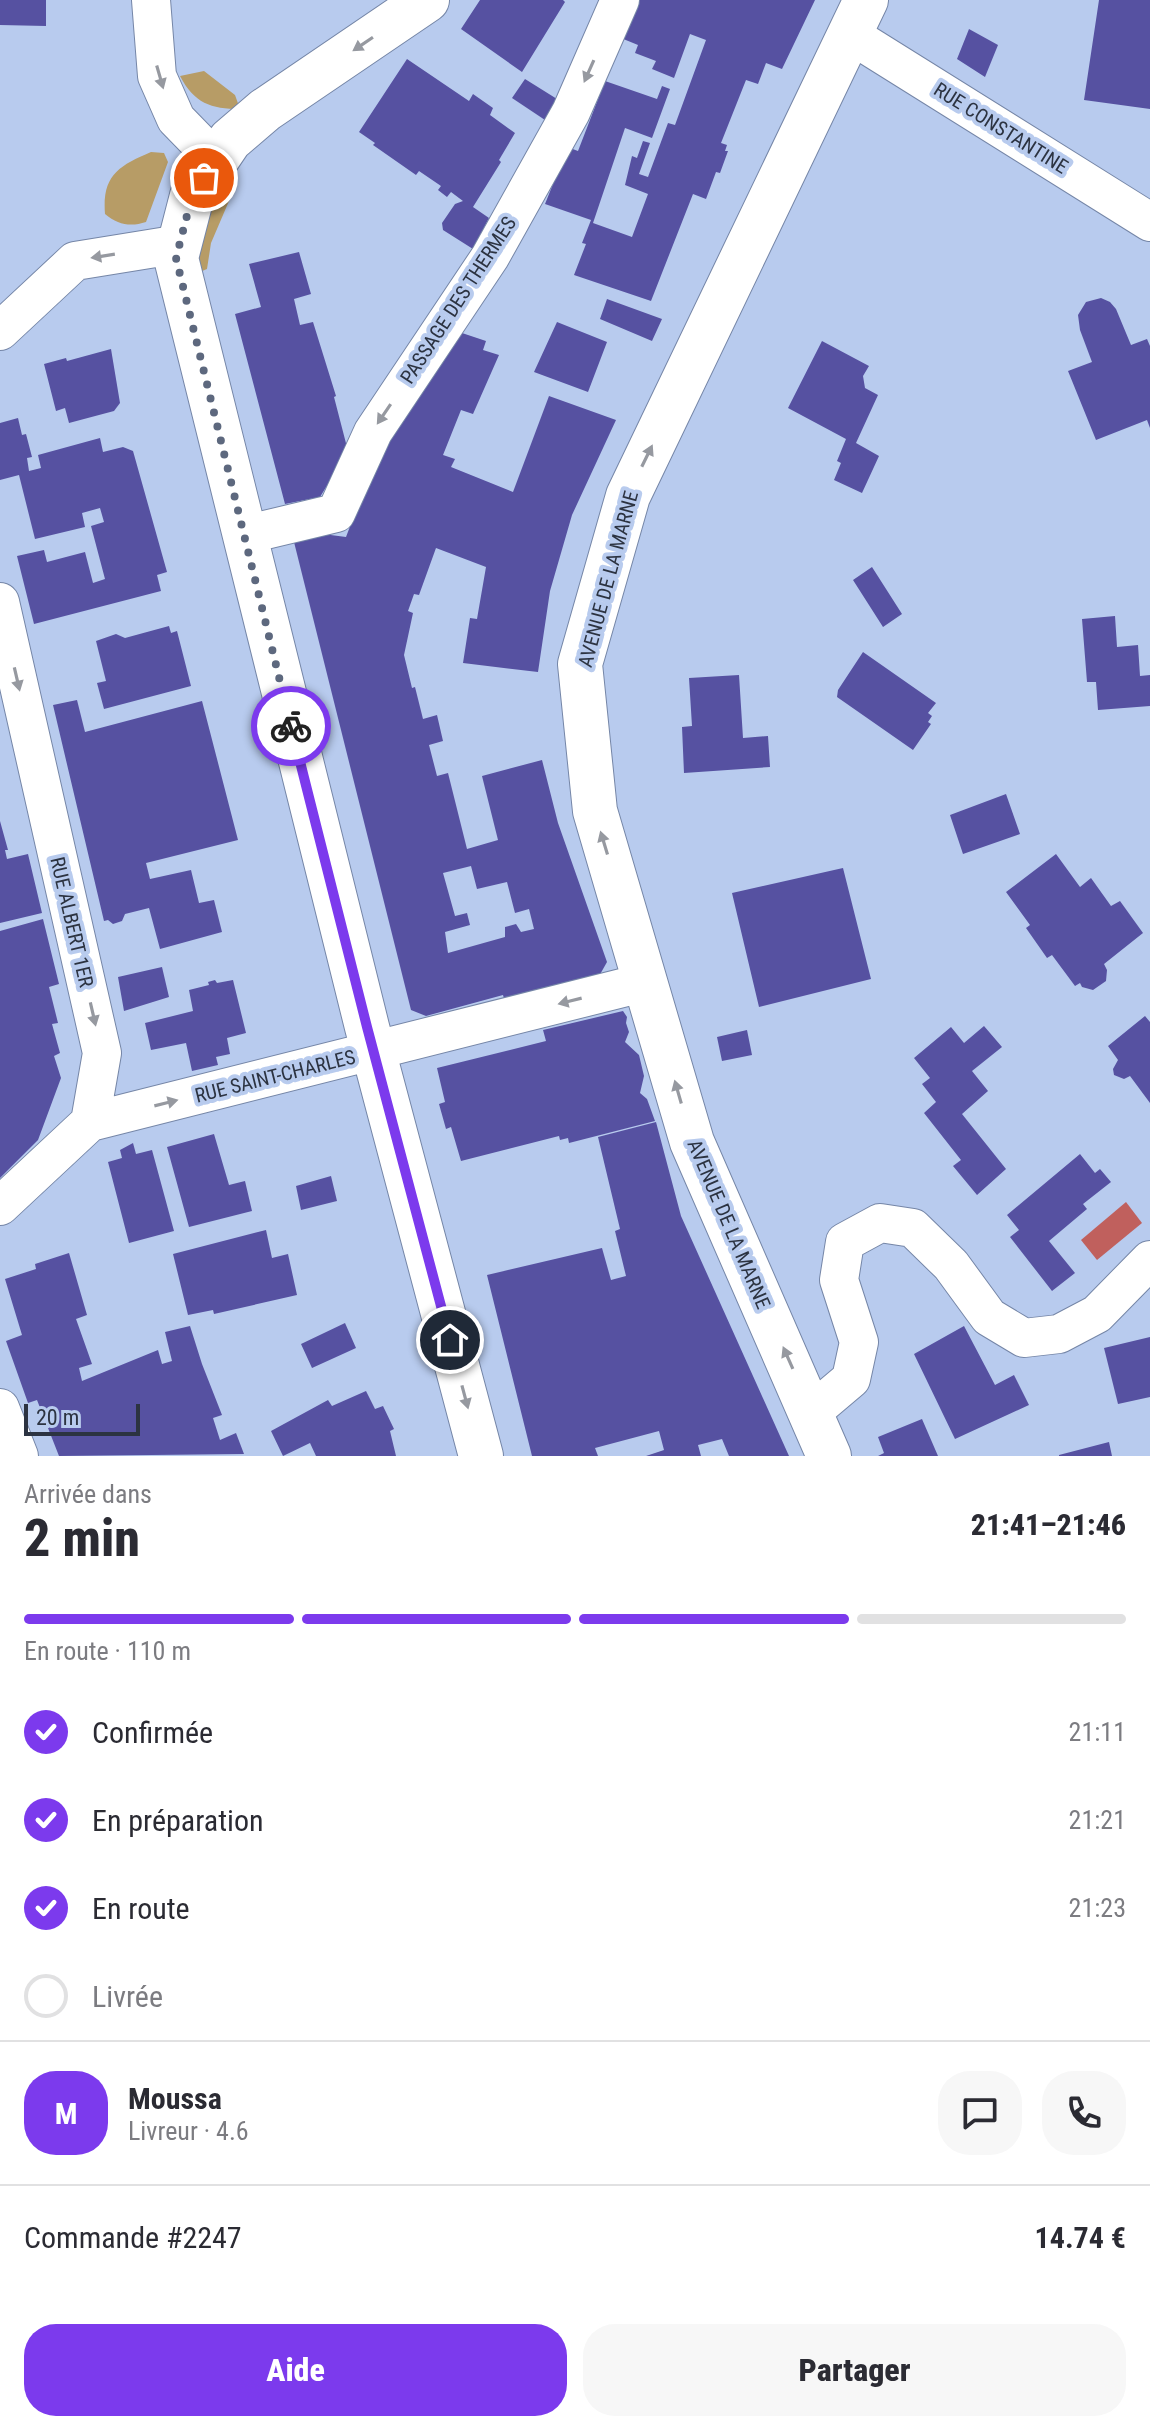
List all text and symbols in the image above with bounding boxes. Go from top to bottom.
one-way arrow [352,36,373,51]
one-way arrow [582,60,595,83]
one-way arrow [154,65,167,89]
street label: RUE CONSTANTINE [930,77,1073,179]
pin [170,144,238,212]
icon: bag [182,156,226,200]
street label: PASSAGE DES THERMES [395,212,521,388]
one-way arrow [90,251,115,263]
one-way arrow [377,404,392,425]
one-way arrow [640,445,654,468]
street label: AVENUE DE LA MARNE [573,488,643,670]
one-way arrow [11,666,24,691]
courier [251,686,331,766]
icon: bike [269,704,313,748]
one-way arrow [597,831,610,855]
street label: RUE ALBERT 1ER [45,854,99,990]
one-way arrow [557,996,582,1008]
one-way arrow [87,1002,100,1027]
street label: RUE SAINT-CHARLES [192,1044,358,1108]
one-way arrow [671,1080,684,1104]
one-way arrow [153,1097,178,1109]
street label: AVENUE DE LA MARNE [682,1136,776,1312]
pin [416,1306,484,1374]
icon: home [428,1318,472,1362]
one-way arrow [781,1346,794,1370]
one-way arrow [460,1385,472,1410]
scale bar [24,1400,140,1436]
text: 20 m [36,1405,79,1430]
text: Arrivée dans [24,1479,152,1509]
text: 21:41–21:46 [971,1507,1126,1542]
text: 2 min [24,1508,140,1569]
text: En route · 110 m [24,1636,191,1666]
icon: check [24,1710,68,1754]
text: Confirmée [92,1715,213,1750]
text: 21:11 [1069,1717,1126,1747]
icon: check [24,1798,68,1842]
text: En préparation [92,1803,264,1838]
text: 21:21 [1069,1805,1126,1835]
icon: check [24,1886,68,1930]
text: En route [92,1891,190,1926]
text: 21:23 [1069,1893,1126,1923]
text: Livrée [92,1979,163,2014]
button: chat [938,2071,1022,2155]
button: phone [1042,2071,1126,2155]
text: Moussa [128,2081,222,2116]
text: M [55,2096,77,2131]
text: Livreur · 4.6 [128,2116,249,2146]
text: Commande #2247 [24,2220,242,2255]
text: 14.74 € [1035,2220,1126,2255]
button: Aide [24,2324,567,2416]
button: Partager [583,2324,1126,2416]

